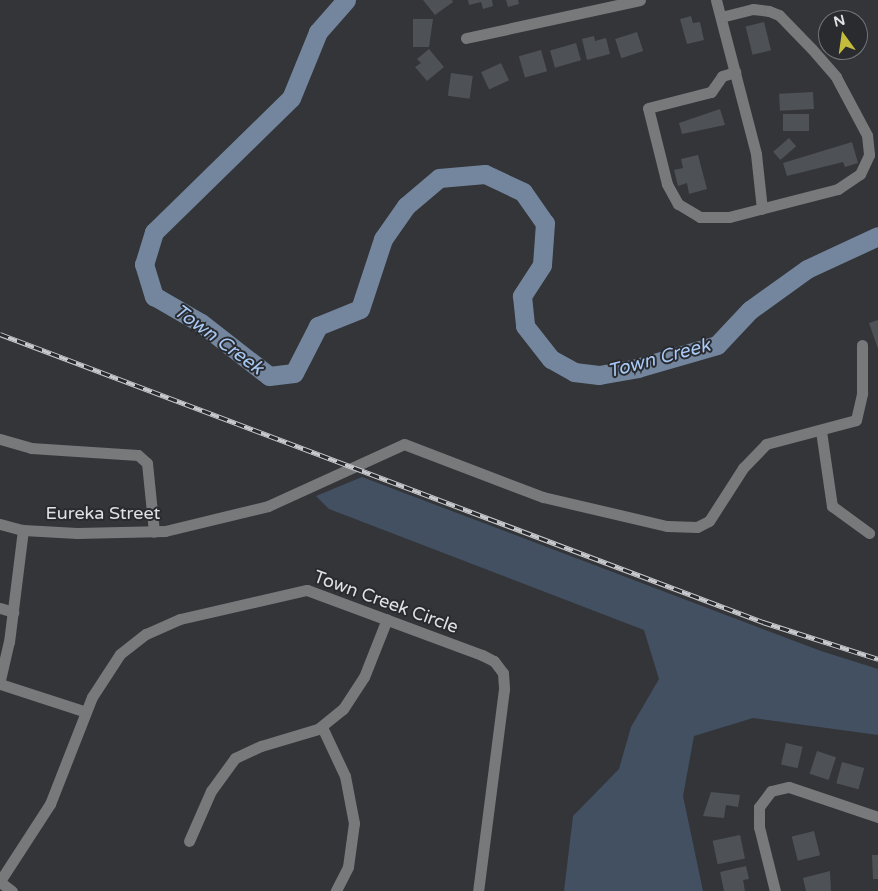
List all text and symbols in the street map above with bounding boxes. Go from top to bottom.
north arrow [818,10,868,60]
text: N [832,11,847,31]
water label: Town Creek [169,300,267,380]
water label: Town Creek [605,334,713,384]
street label: Eureka Street [46,502,160,524]
street label: Town Creek Circle [311,566,461,638]

